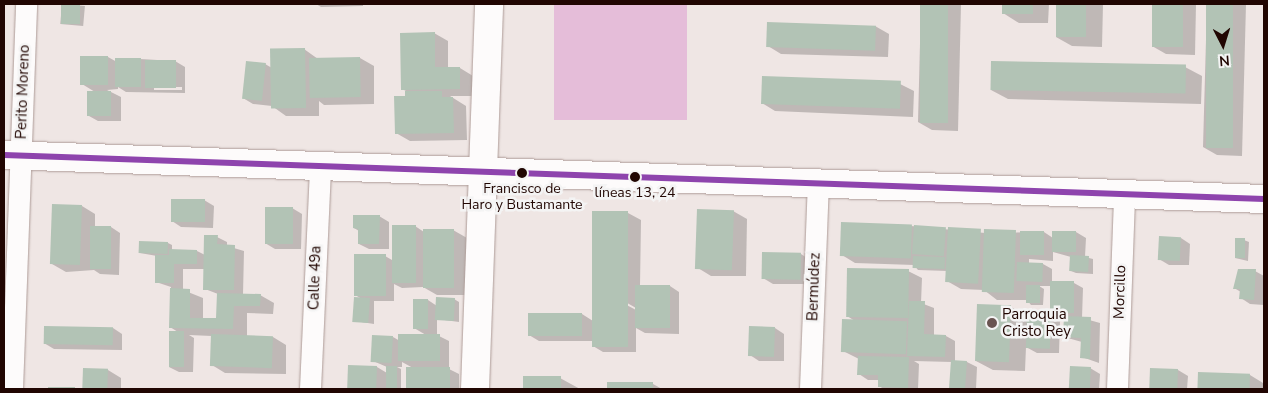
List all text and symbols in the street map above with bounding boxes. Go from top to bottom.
north arrow [1198,20,1248,70]
street label: Perito Moreno [12,44,34,140]
text: N [1218,51,1230,70]
marker: Francisco de Haro y Bustamante [517,168,527,178]
marker: líneas 13, 24 [630,172,640,182]
place label: Francisco de Haro y Bustamante [461,181,583,213]
place label: líneas 13, 24 [595,185,675,201]
street label: Calle 49a [305,246,325,310]
street label: Bermúdez [804,253,824,321]
street label: Morcillo [1110,265,1130,319]
place label: Parroquia Cristo Rey [1002,305,1071,340]
marker: Parroquia Cristo Rey [986,317,998,329]

